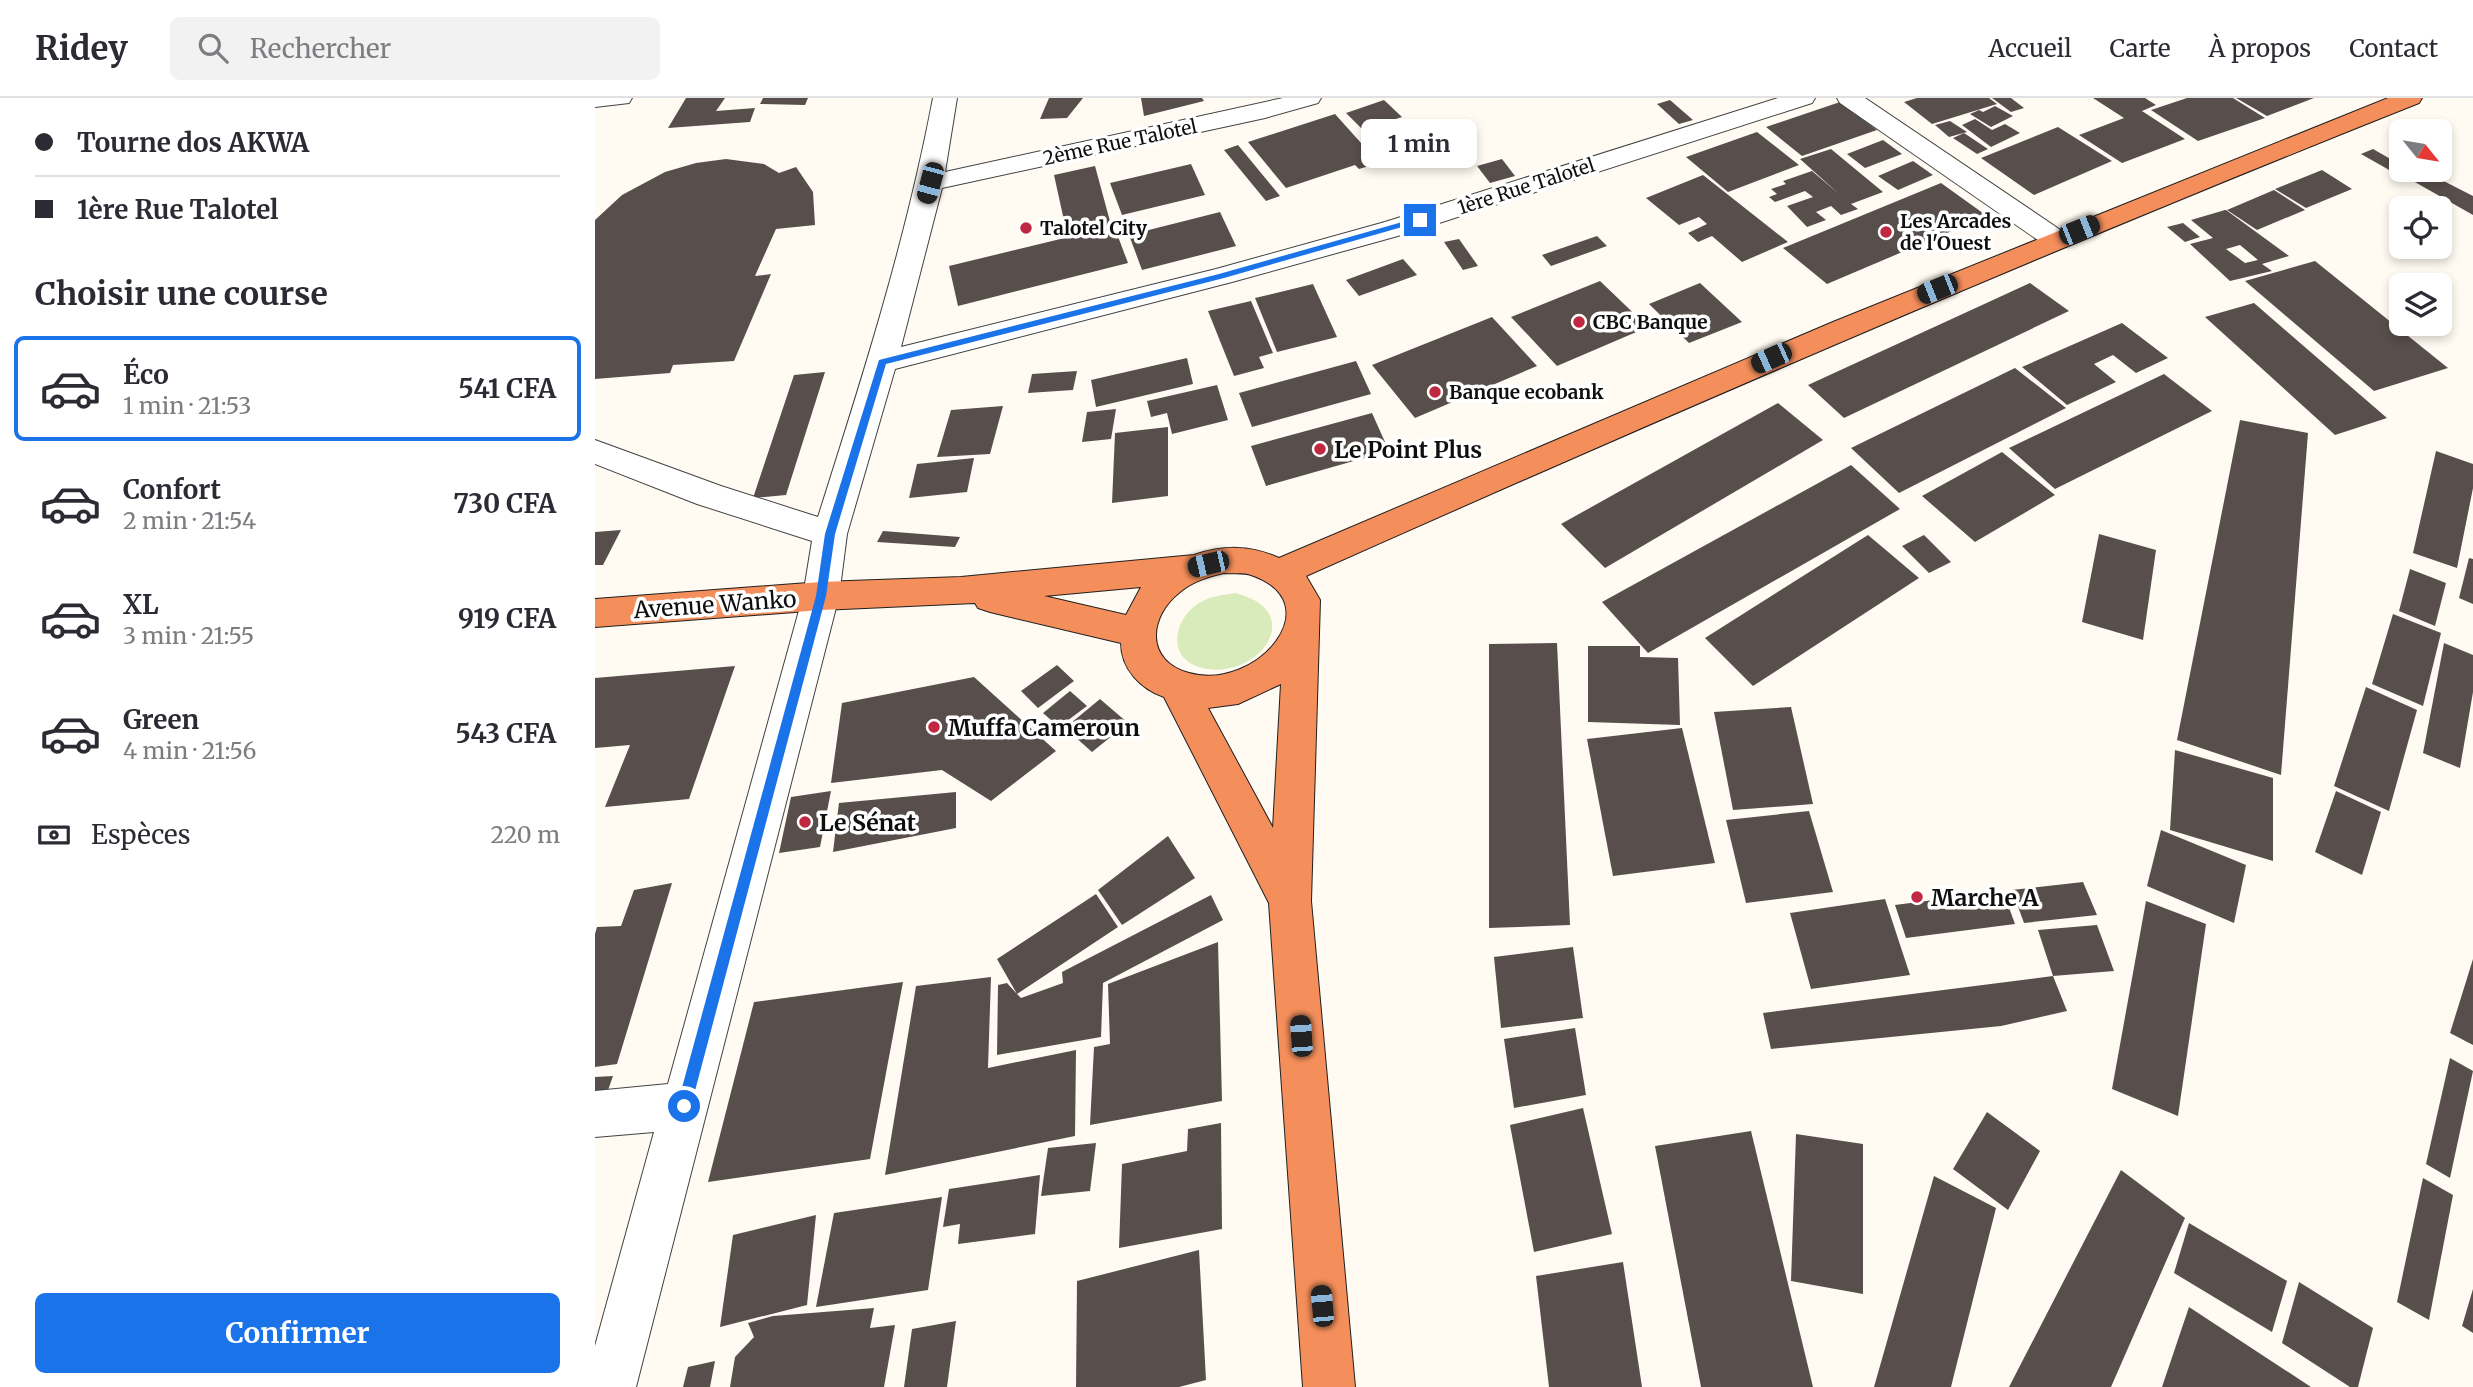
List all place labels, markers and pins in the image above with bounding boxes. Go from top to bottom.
place label: Les Arcades de l'Ouest [1900,209,2012,255]
place label: Talotel City [1040,216,1148,240]
marker: Talotel City [1018,220,1034,236]
marker: Les Arcades de l'Ouest [1878,224,1894,240]
place label: CBC Banque [1593,310,1707,334]
marker: CBC Banque [1571,314,1587,330]
place label: Banque ecobank [1449,380,1604,404]
marker: Banque ecobank [1427,384,1443,400]
place label: Le Point Plus [1334,435,1482,464]
marker: Le Point Plus [1312,441,1328,457]
place label: Muffa Cameroun [948,713,1140,742]
marker: Muffa Cameroun [926,719,942,735]
place label: Le Sénat [819,808,916,837]
marker: Le Sénat [797,814,813,830]
place label: Marche A [1931,883,2039,912]
marker: Marche A [1909,889,1925,905]

